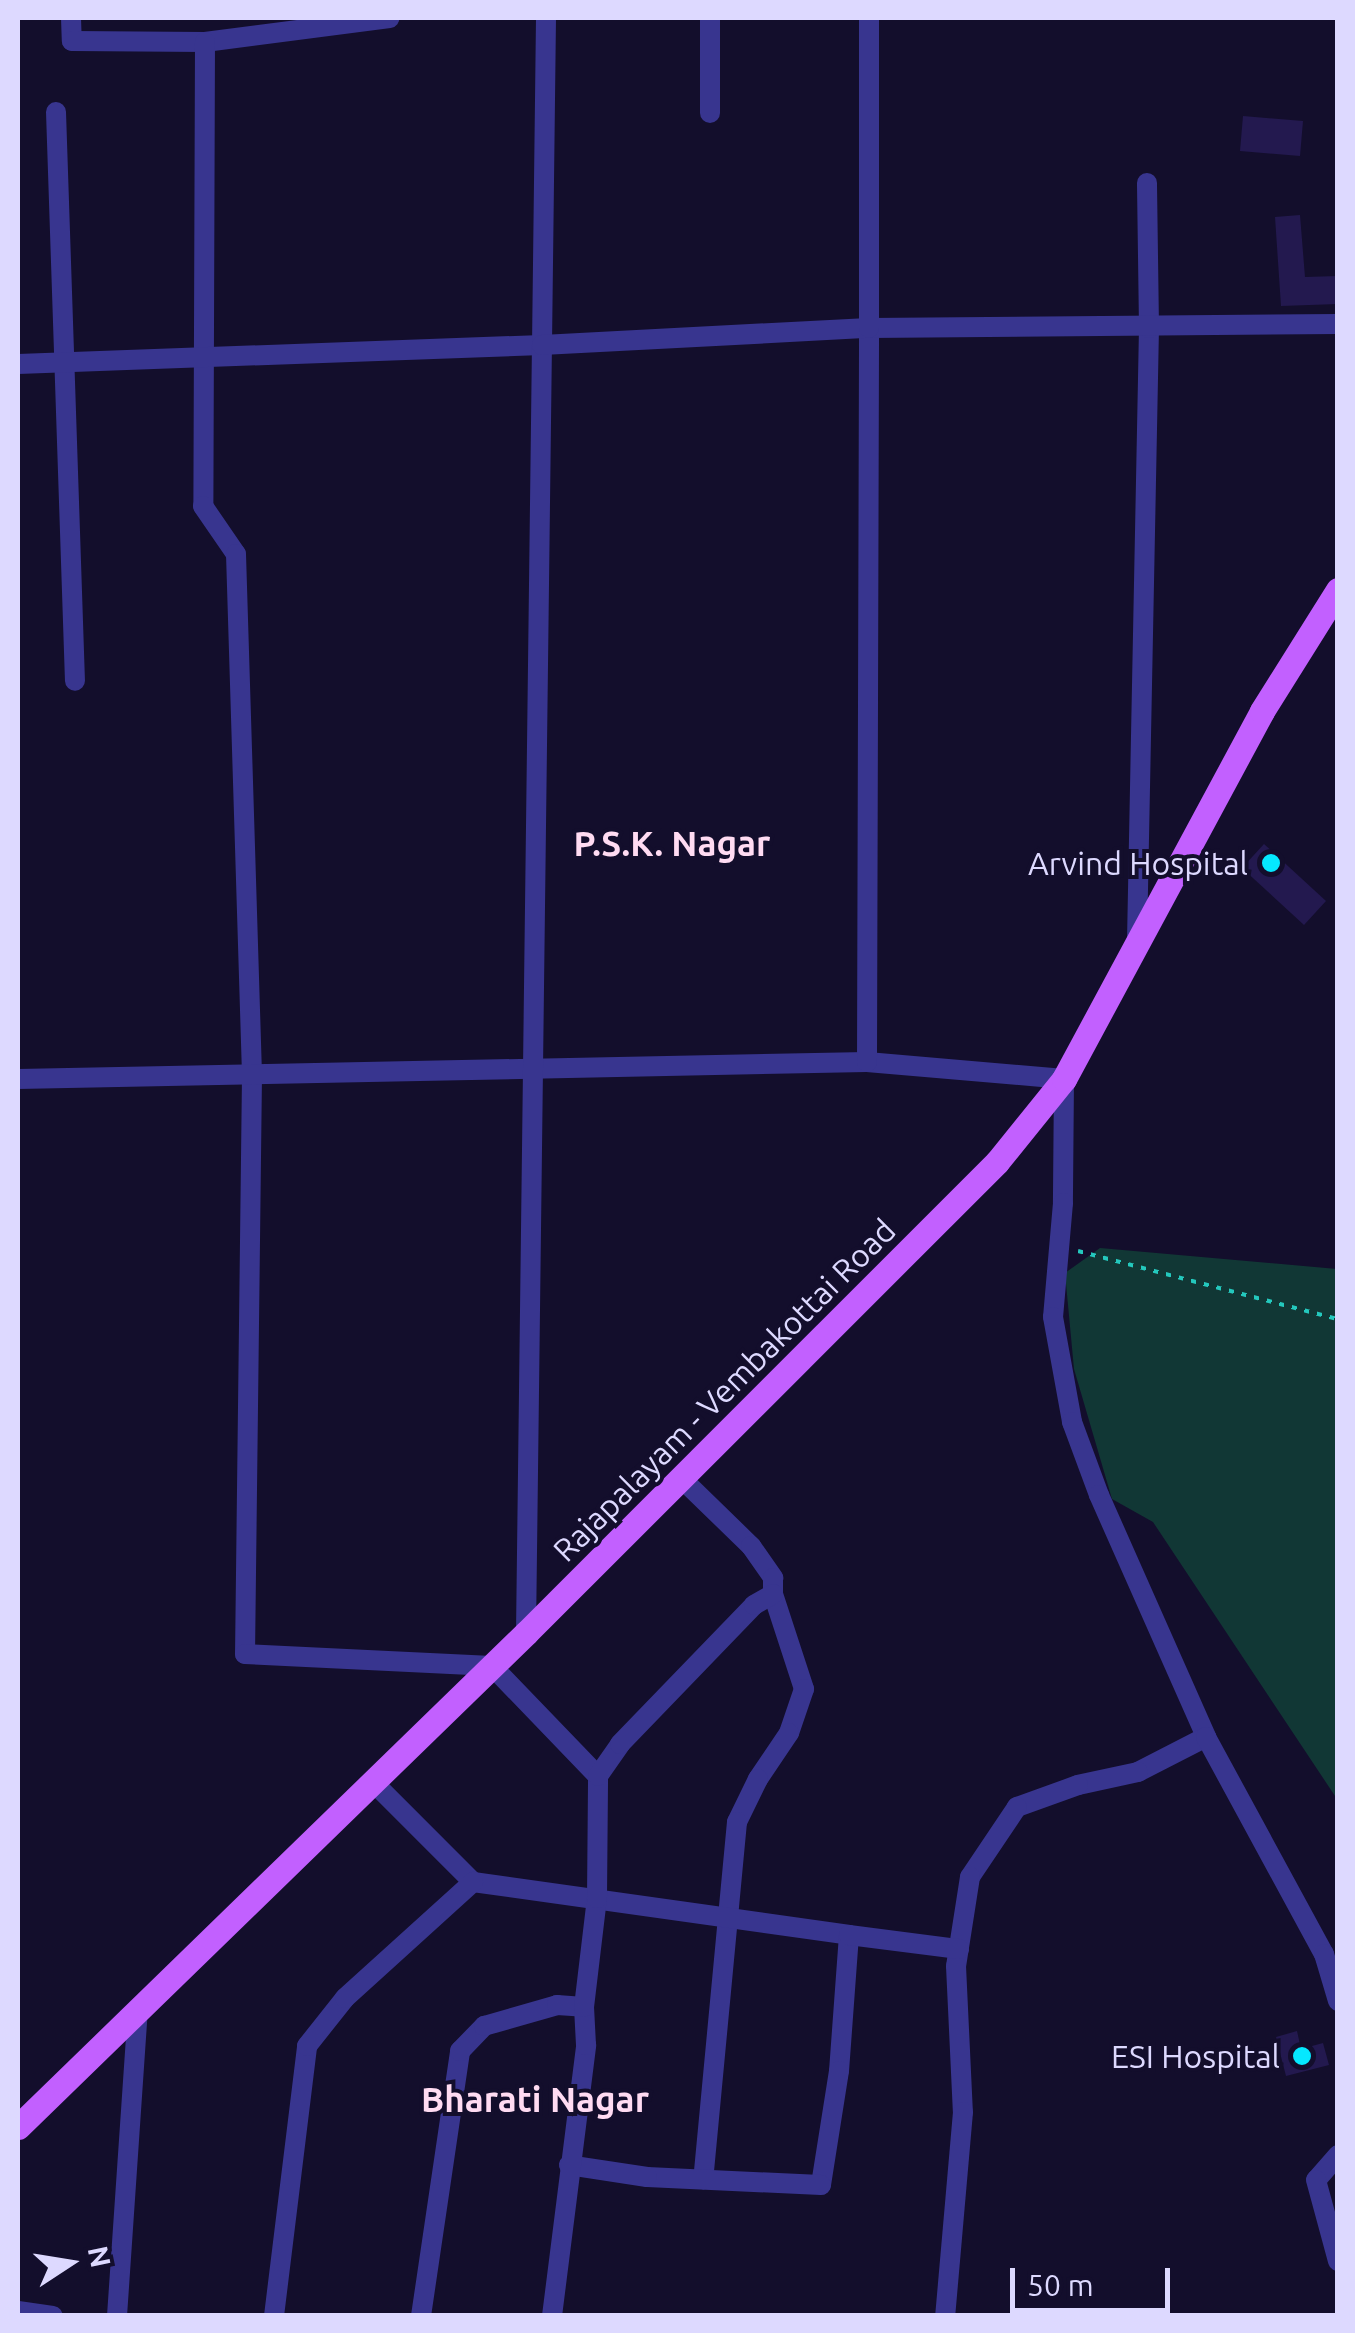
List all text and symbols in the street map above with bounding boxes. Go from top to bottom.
district label: P.S.K. Nagar [574,822,770,864]
place label: Arvind Hospital [1028,844,1248,882]
marker: Arvind Hospital [1258,850,1284,876]
street label: Rajapalayam - Vembakottai Road [545,1211,903,1569]
place label: ESI Hospital [1111,2037,1280,2075]
marker: ESI Hospital [1289,2043,1315,2069]
district label: Bharati Nagar [421,2078,649,2120]
north arrow [20,2213,120,2313]
text: N [82,2243,117,2270]
scale bar [1015,2248,1175,2310]
text: 50 m [1027,2268,1094,2302]

